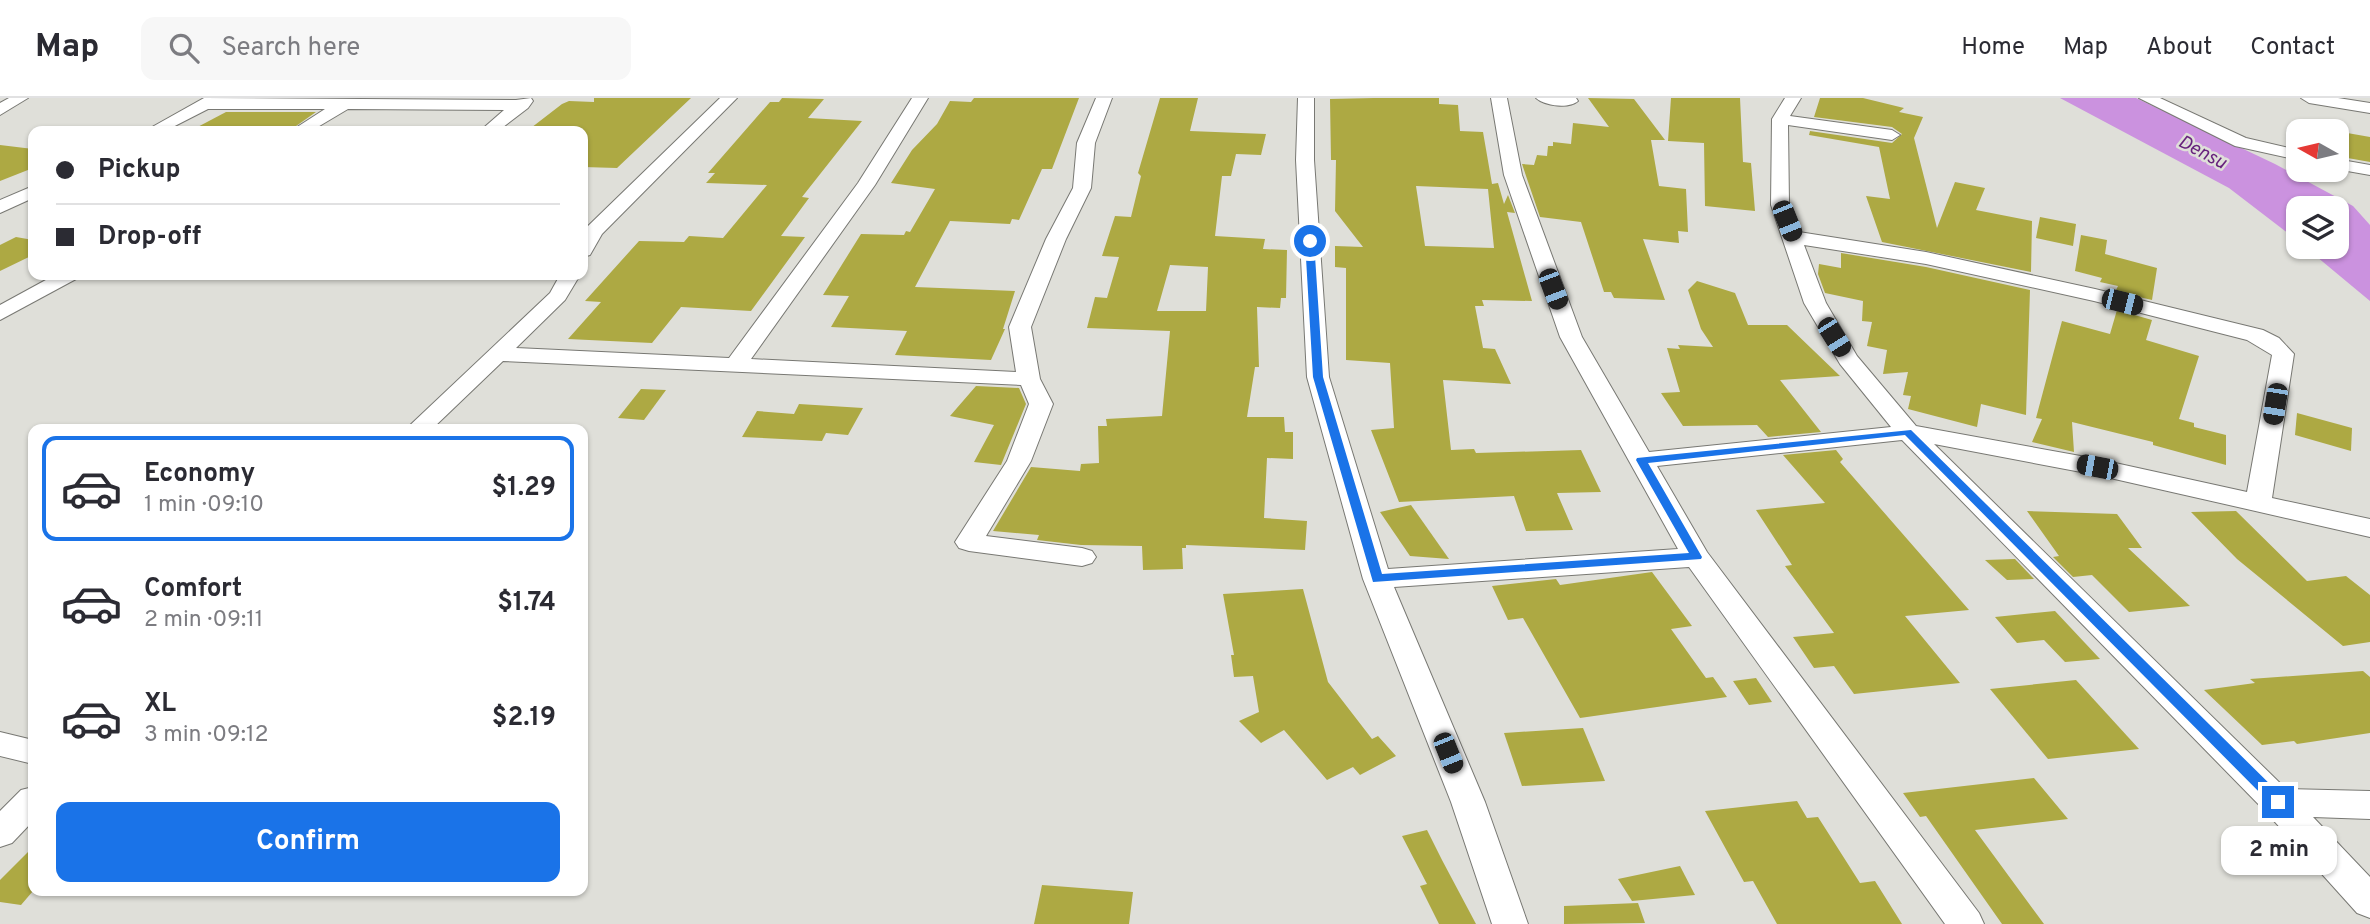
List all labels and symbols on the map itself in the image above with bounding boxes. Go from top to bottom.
north arrow [2286,119,2348,182]
water label: Densu [2174,130,2231,176]
car [1770,198,1805,244]
route start [1294,225,1326,257]
car [1536,266,1571,312]
car [2100,287,2145,317]
car [1814,314,1855,360]
car [2262,382,2289,426]
car [2075,453,2120,481]
car [1431,730,1466,776]
route end [2262,786,2294,818]
callout: 2 min [2220,826,2336,876]

